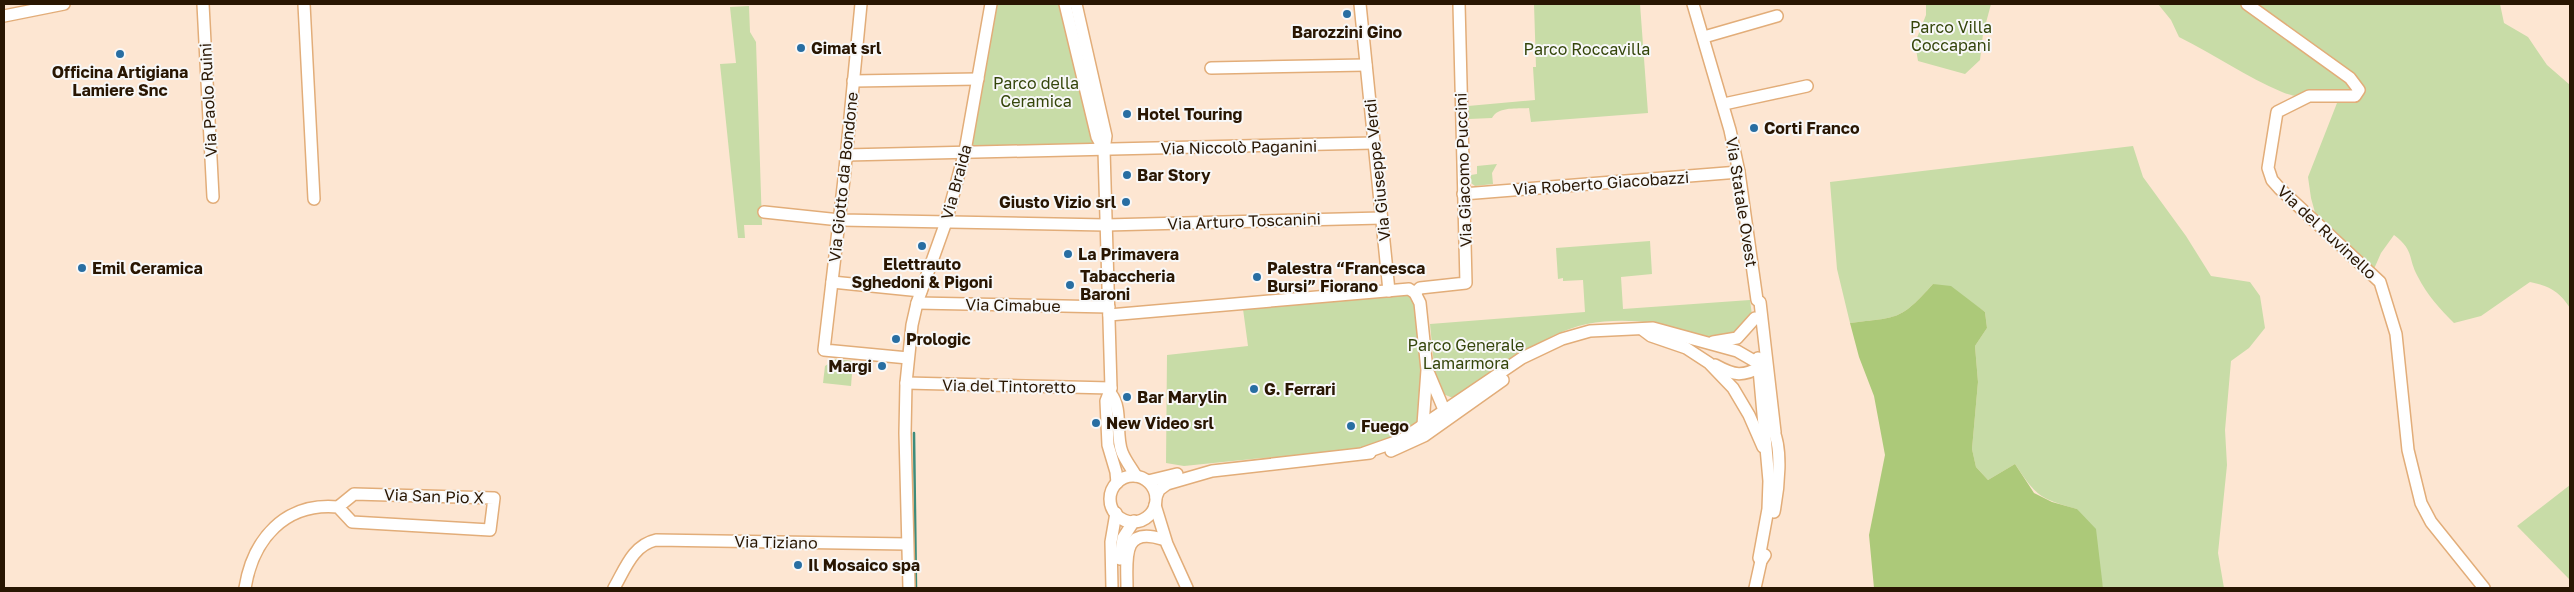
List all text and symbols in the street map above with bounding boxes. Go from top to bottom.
marker: Barozzini Gino [1341,8,1353,20]
park label: Parco Villa Coccapani [1910,17,1992,55]
place label: Barozzini Gino [1292,22,1403,42]
place label: Gimat srl [811,38,882,58]
park label: Parco Roccavilla [1524,39,1650,59]
street label: Via Paolo Ruini [195,42,221,158]
marker: Gimat srl [795,42,807,54]
marker: Officina Artigiana Lamiere Snc [114,48,126,60]
place label: Officina Artigiana Lamiere Snc [52,62,188,100]
park label: Parco della Ceramica [993,73,1079,111]
street label: Via Giotto da Bondone [824,91,862,263]
street label: Via Giacomo Puccini [1450,92,1476,248]
street label: Via Giuseppe Verdi [1360,98,1394,242]
place label: Hotel Touring [1137,104,1242,124]
marker: Hotel Touring [1121,108,1133,120]
place label: Corti Franco [1764,118,1860,138]
marker: Corti Franco [1748,122,1760,134]
street label: Via Statale Ovest [1722,135,1762,269]
street label: Via Niccolò Paganini [1161,136,1317,158]
street label: Via Braida [936,142,976,222]
place label: Bar Story [1137,165,1211,185]
street label: Via Roberto Giacobazzi [1512,167,1690,199]
marker: Bar Story [1121,169,1133,181]
street label: Via del Ruvinello [2273,181,2381,283]
place label: Giusto Vizio srl [999,192,1117,212]
marker: Giusto Vizio srl [1120,196,1132,208]
street label: Via Arturo Toscanini [1167,208,1321,234]
marker: Elettrauto Sghedoni & Pigoni [916,240,928,252]
place label: La Primavera [1078,244,1179,264]
marker: La Primavera [1062,248,1074,260]
place label: Elettrauto Sghedoni & Pigoni [851,254,993,292]
place label: Emil Ceramica [92,258,203,278]
place label: Palestra “Francesca Bursi” Fiorano [1267,258,1425,296]
marker: Emil Ceramica [76,262,88,274]
place label: Tabaccheria Baroni [1080,266,1175,304]
marker: Palestra “Francesca Bursi” Fiorano [1251,271,1263,283]
marker: Tabaccheria Baroni [1064,279,1076,291]
street label: Via Cimabue [965,294,1061,316]
place label: Prologic [906,329,971,349]
marker: Prologic [890,333,902,345]
park label: Parco Generale Lamarmora [1408,335,1524,373]
place label: Margi [828,356,872,376]
marker: Margi [876,360,888,372]
street label: Via del Tintoretto [942,375,1076,397]
place label: G. Ferrari [1264,379,1336,399]
marker: G. Ferrari [1248,383,1260,395]
place label: Bar Marylin [1137,387,1227,407]
marker: Bar Marylin [1121,391,1133,403]
place label: New Video srl [1106,413,1215,433]
place label: Fuego [1361,416,1409,436]
marker: New Video srl [1090,417,1102,429]
marker: Fuego [1345,420,1357,432]
street label: Via San Pio X [384,484,485,508]
street label: Via Tiziano [734,531,818,553]
place label: Il Mosaico spa [808,555,920,575]
marker: Il Mosaico spa [792,559,804,571]

